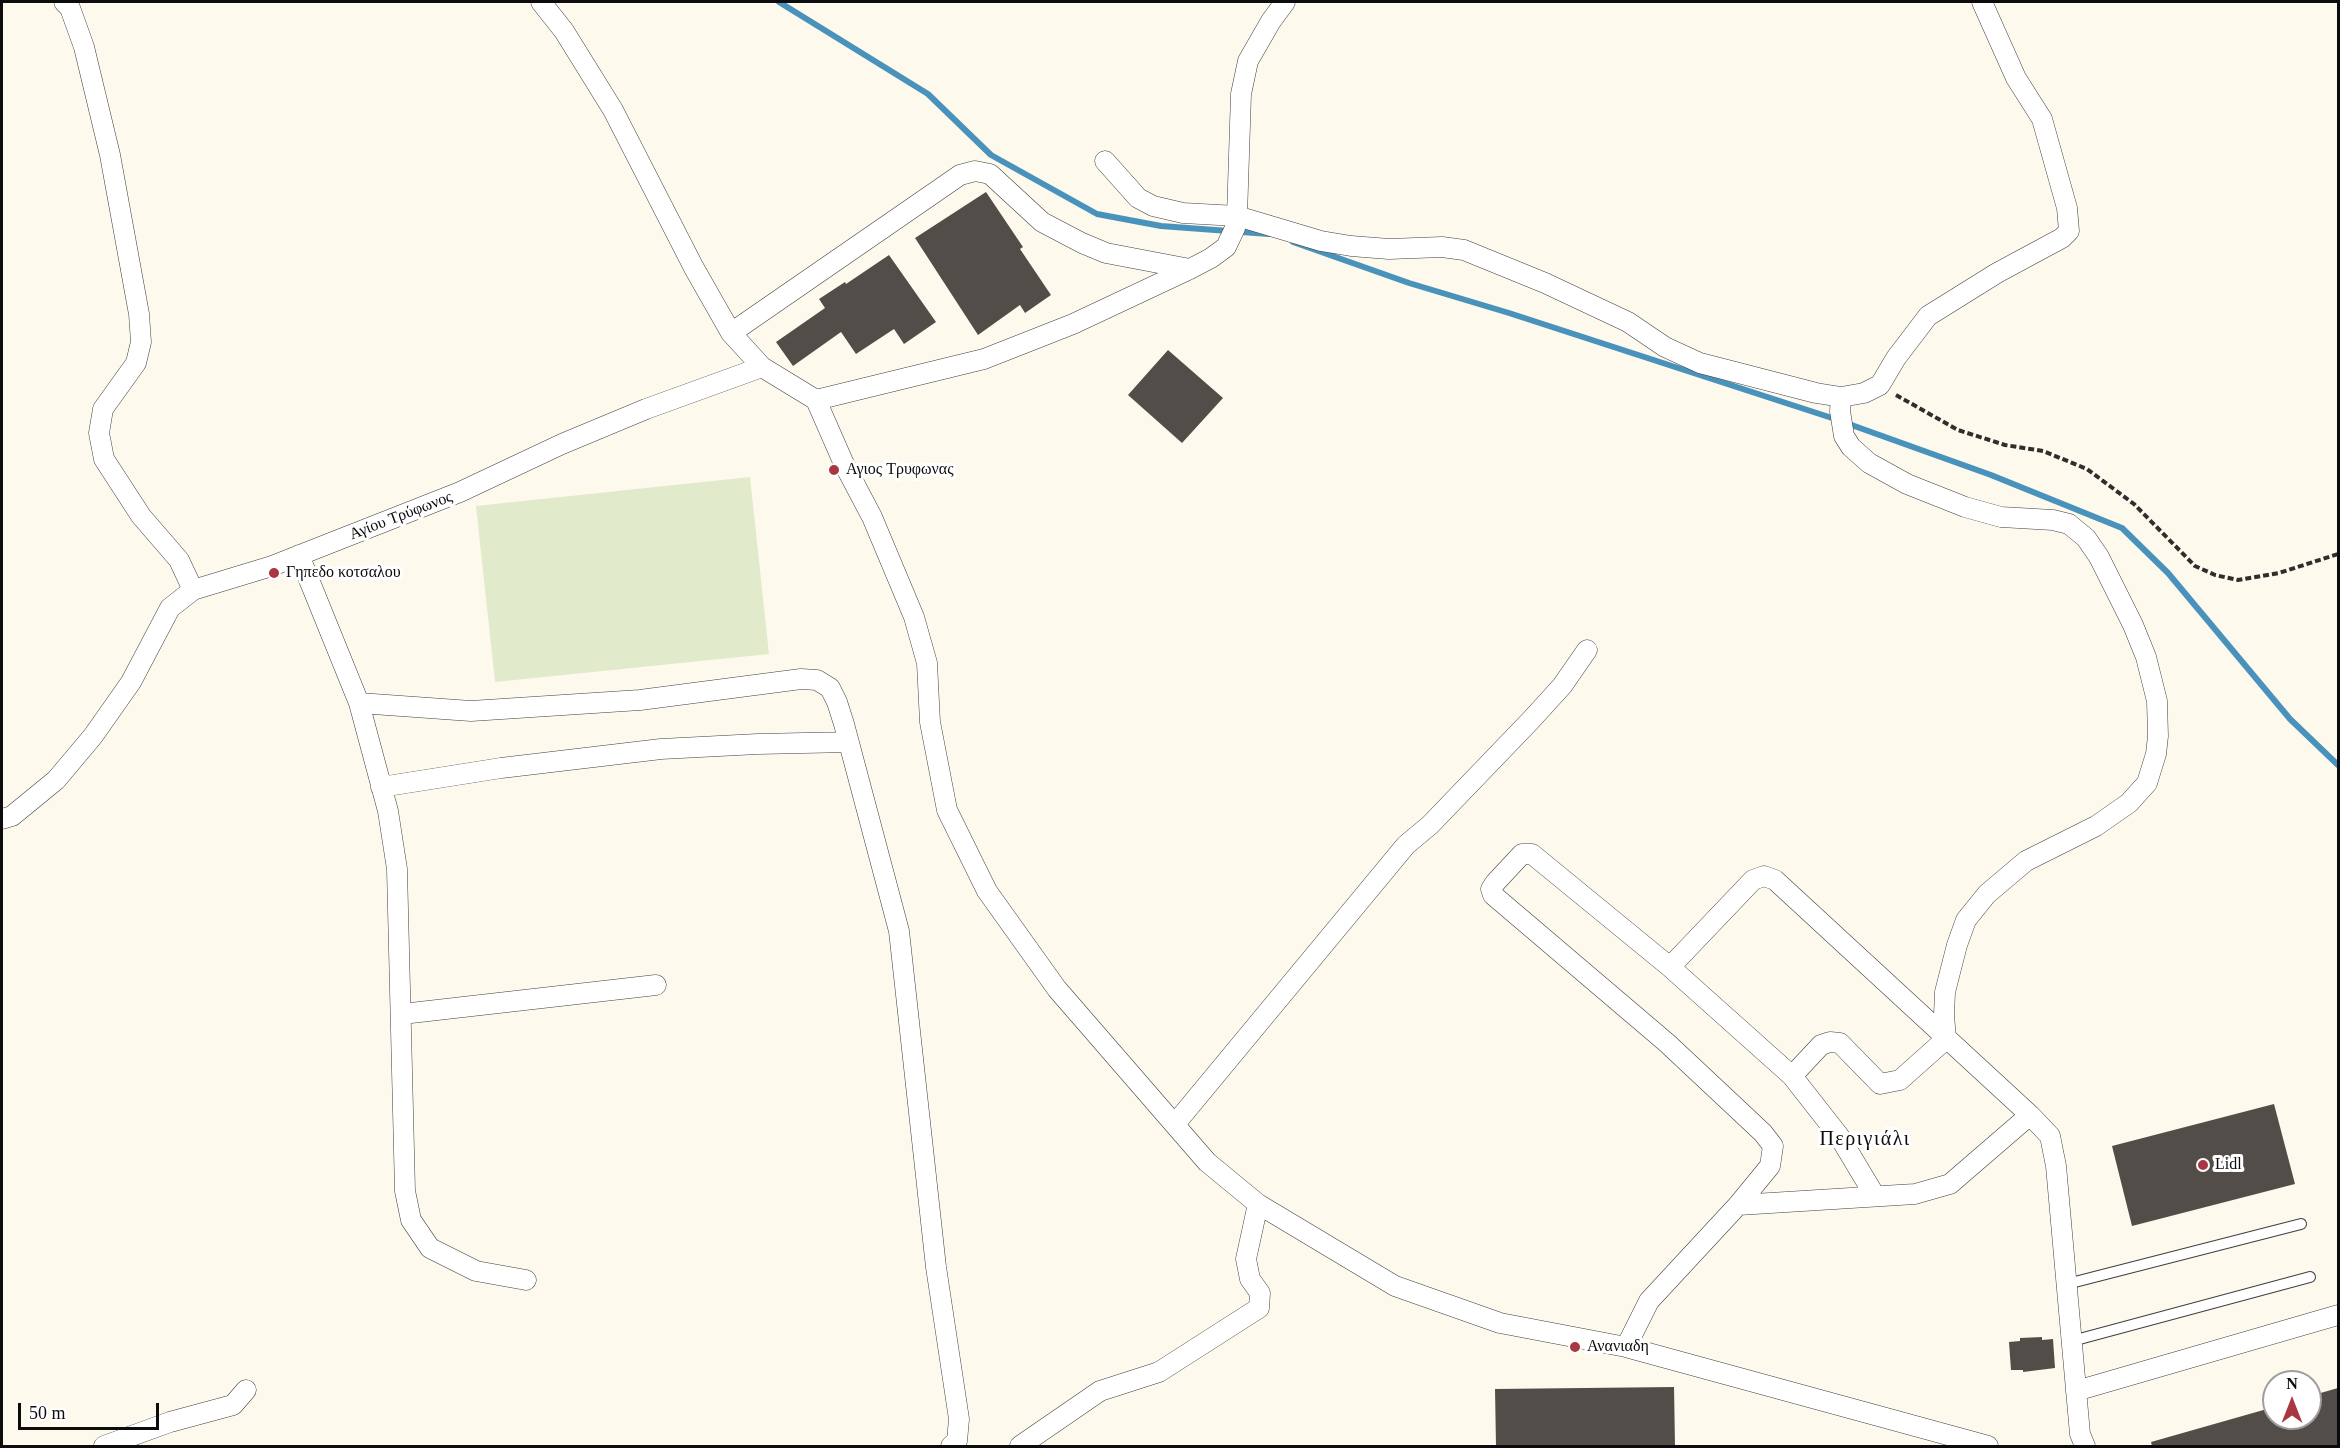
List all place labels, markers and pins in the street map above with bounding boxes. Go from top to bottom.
place label: Αγιος Τρυφωνας [846,460,954,480]
marker: Αγιος Τρυφωνας [827,463,841,477]
place label: Γηπεδο κοτσαλου [286,563,401,583]
marker: Γηπεδο κοτσαλου [267,566,281,580]
place label: Lidl [2215,1155,2242,1175]
marker: Lidl [2196,1158,2210,1172]
place label: Ανανιαδη [1587,1337,1649,1357]
marker: Ανανιαδη [1568,1340,1582,1354]

